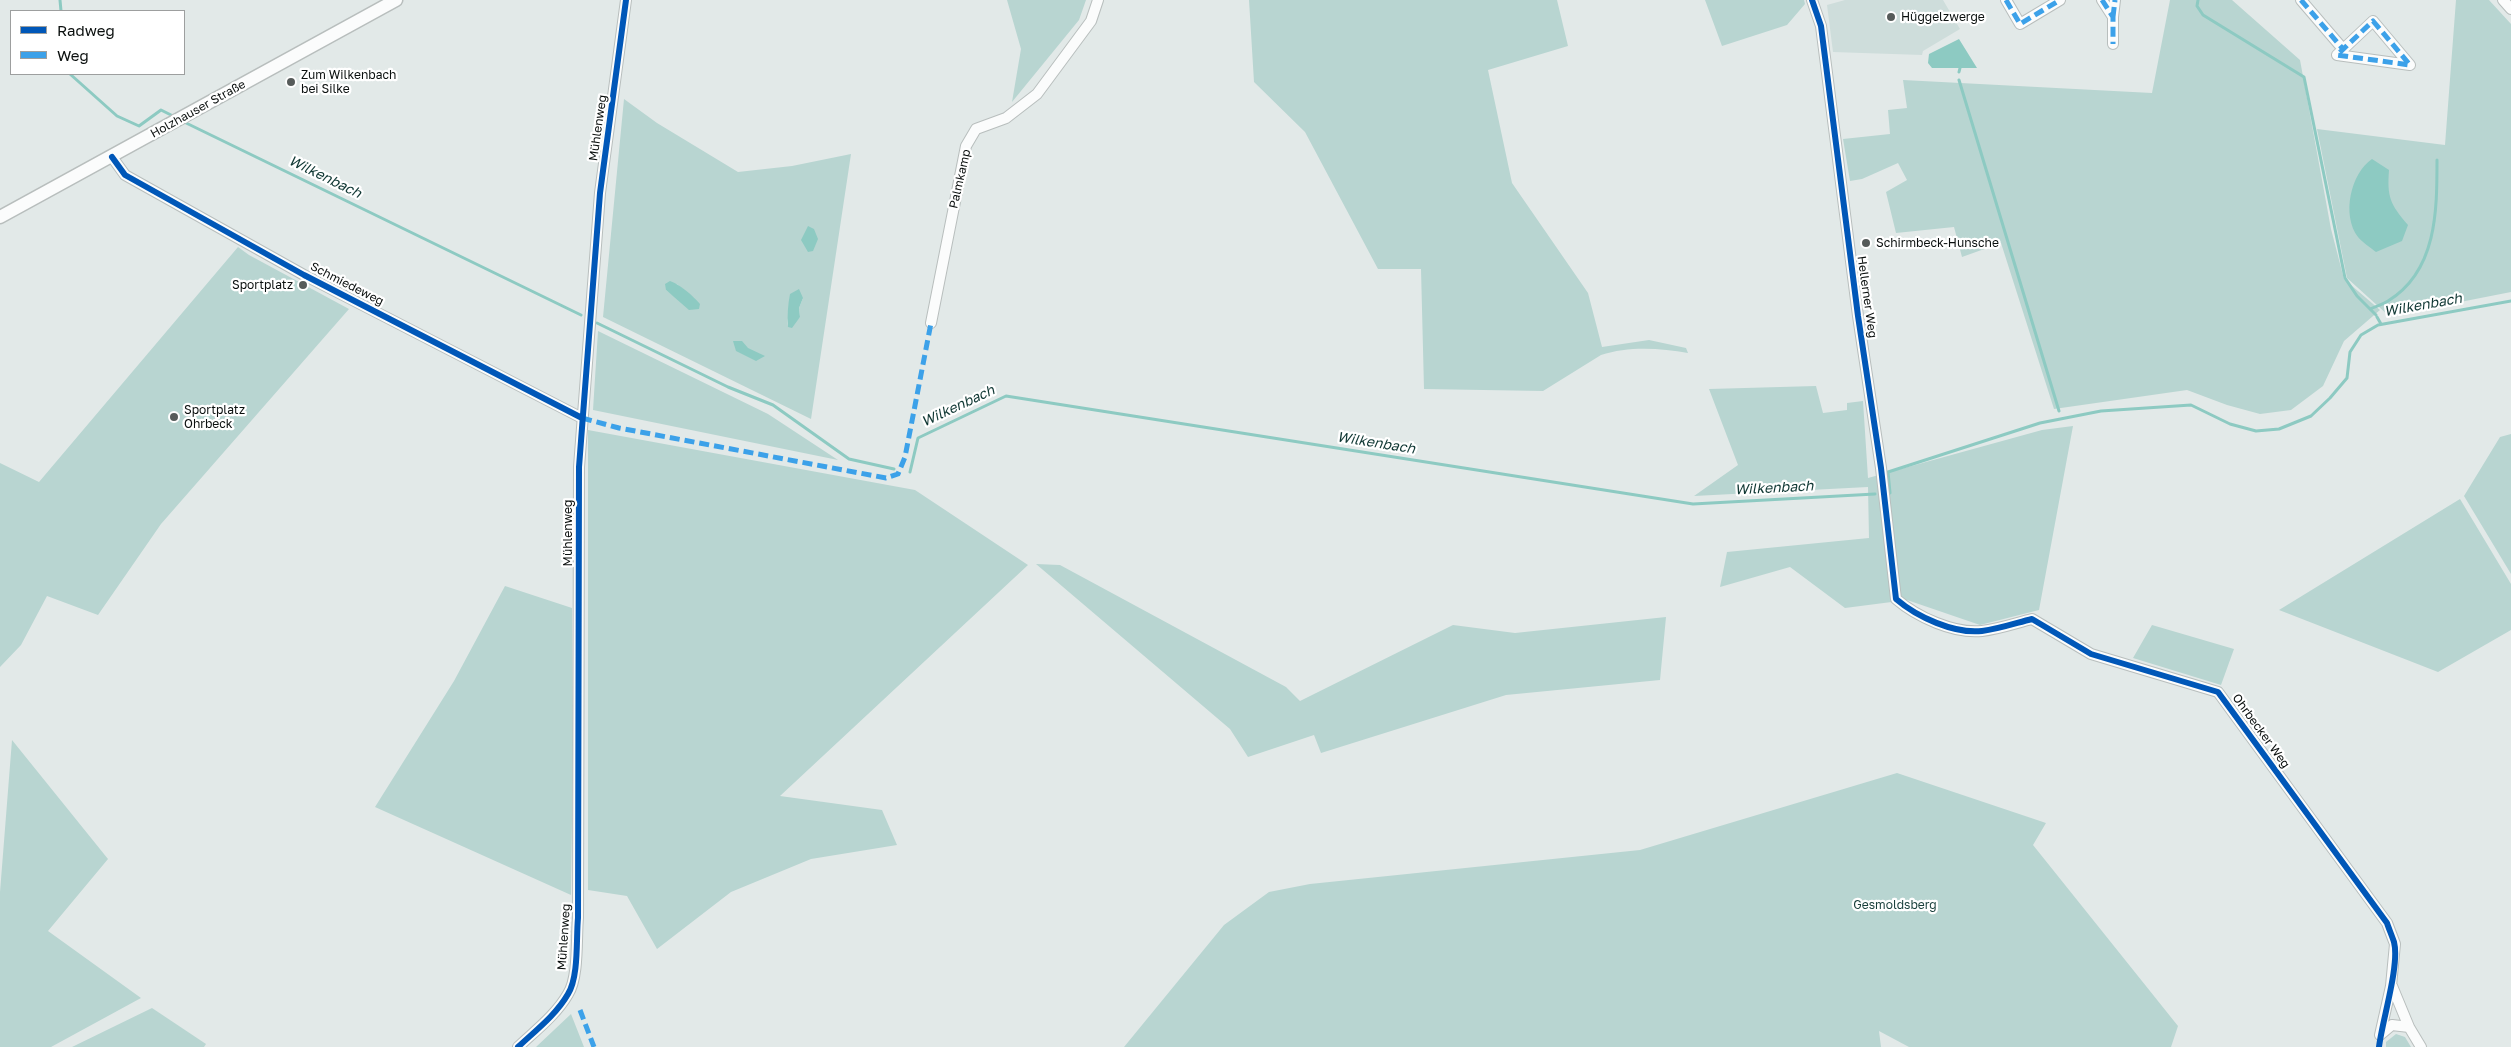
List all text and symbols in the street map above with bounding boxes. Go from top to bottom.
legend [10,10,185,75]
place label: Hüggelzwerge [1901,10,1985,24]
marker: Hüggelzwerge [1885,11,1897,23]
text: Radweg [57,21,115,39]
text: Weg [57,46,89,64]
place label: Zum Wilkenbach bei Silke [301,68,396,96]
marker: Zum Wilkenbach bei Silke [285,76,297,88]
street label: Holzhauser Straße [148,77,248,141]
street label: Mühlenweg [586,94,610,162]
street label: Palmkamp [946,148,974,210]
water label: Wilkenbach [286,152,364,202]
place label: Schirmbeck-Hunsche [1876,236,1999,250]
marker: Schirmbeck-Hunsche [1860,237,1872,249]
street label: Hellerner Weg [1854,255,1880,339]
street label: Schmiedeweg [308,259,386,309]
place label: Sportplatz [232,278,293,292]
marker: Sportplatz [297,279,309,291]
water label: Wilkenbach [2383,290,2463,320]
water label: Wilkenbach [919,382,997,430]
place label: Sportplatz Ohrbeck [184,403,245,431]
marker: Sportplatz Ohrbeck [168,411,180,423]
water label: Wilkenbach [1336,429,1416,457]
water label: Wilkenbach [1734,478,1814,498]
street label: Mühlenweg [561,500,575,566]
street label: Ohrbecker Weg [2229,691,2293,771]
park label: Gesmoldsberg [1853,898,1937,912]
street label: Mühlenweg [554,903,574,971]

